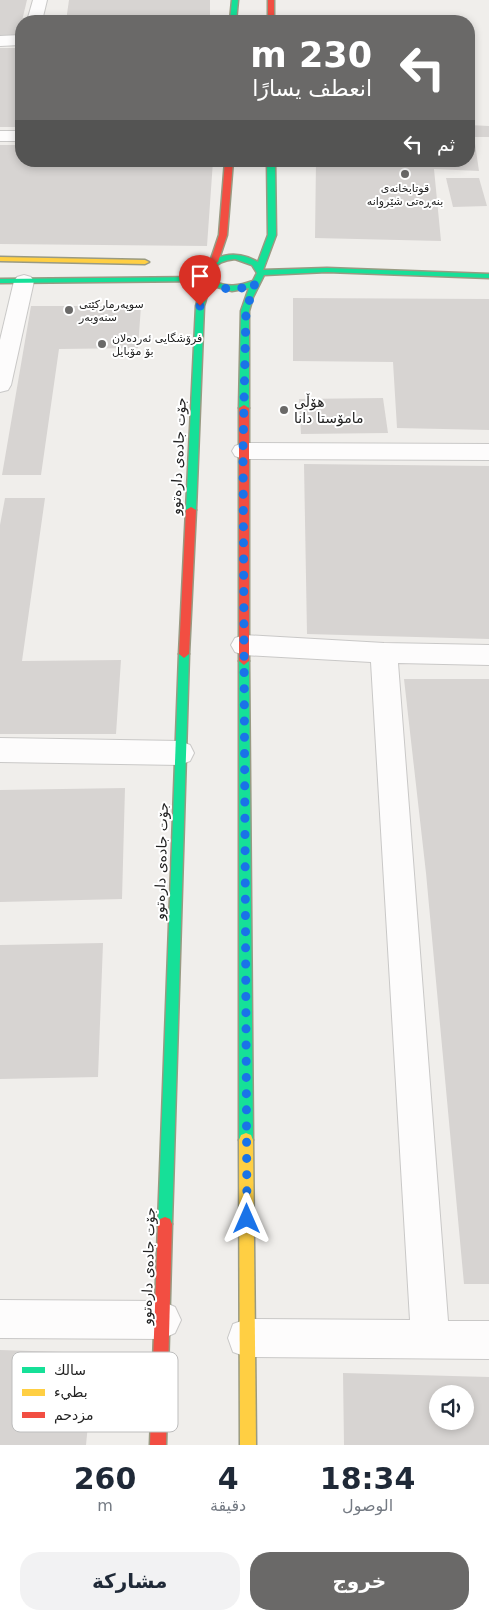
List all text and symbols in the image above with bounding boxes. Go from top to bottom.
text: 230 m [250,35,372,75]
icon: left [390,35,455,100]
text: انعطف يسارًا [252,76,372,101]
icon: left [399,130,427,158]
text: ثم [437,133,455,155]
marker: قوتابخانەی بنەڕەتی شێروانە [399,168,411,180]
place label: قوتابخانەی بنەڕەتی شێروانە [367,182,443,208]
pin [179,255,221,306]
icon: arrive [186,262,214,290]
place label: سوپەرمارکێتی سنەوبەر [78,298,144,324]
marker: سوپەرمارکێتی سنەوبەر [63,304,75,316]
place label: فرۆشگایی ئەردەلان بۆ مۆبایل [112,332,202,358]
marker: فرۆشگایی ئەردەلان بۆ مۆبایل [96,338,108,350]
place label: هۆڵی مامۆستا دانا [294,393,363,427]
street label: جۆت جادەی دارەتوو [167,397,190,516]
marker: هۆڵی مامۆستا دانا [278,404,290,416]
street label: جۆت جادەی دارەتوو [151,802,172,921]
position arrow [220,1192,272,1244]
street label: جۆت جادەی دارەتوو [138,1207,159,1326]
legend [12,1352,178,1432]
text: سالك [54,1362,86,1378]
text: بطيء [54,1384,88,1401]
map controls [429,1385,474,1430]
button: sound [429,1385,474,1430]
text: مزدحم [54,1407,93,1424]
text: 260 [74,1461,136,1496]
text: 4 [218,1461,239,1496]
text: 18:34 [320,1461,415,1496]
text: m [97,1496,113,1515]
text: دقيقة [210,1496,246,1515]
text: الوصول [342,1496,393,1515]
button: مشاركة [20,1552,240,1610]
button: خروج [250,1552,469,1610]

